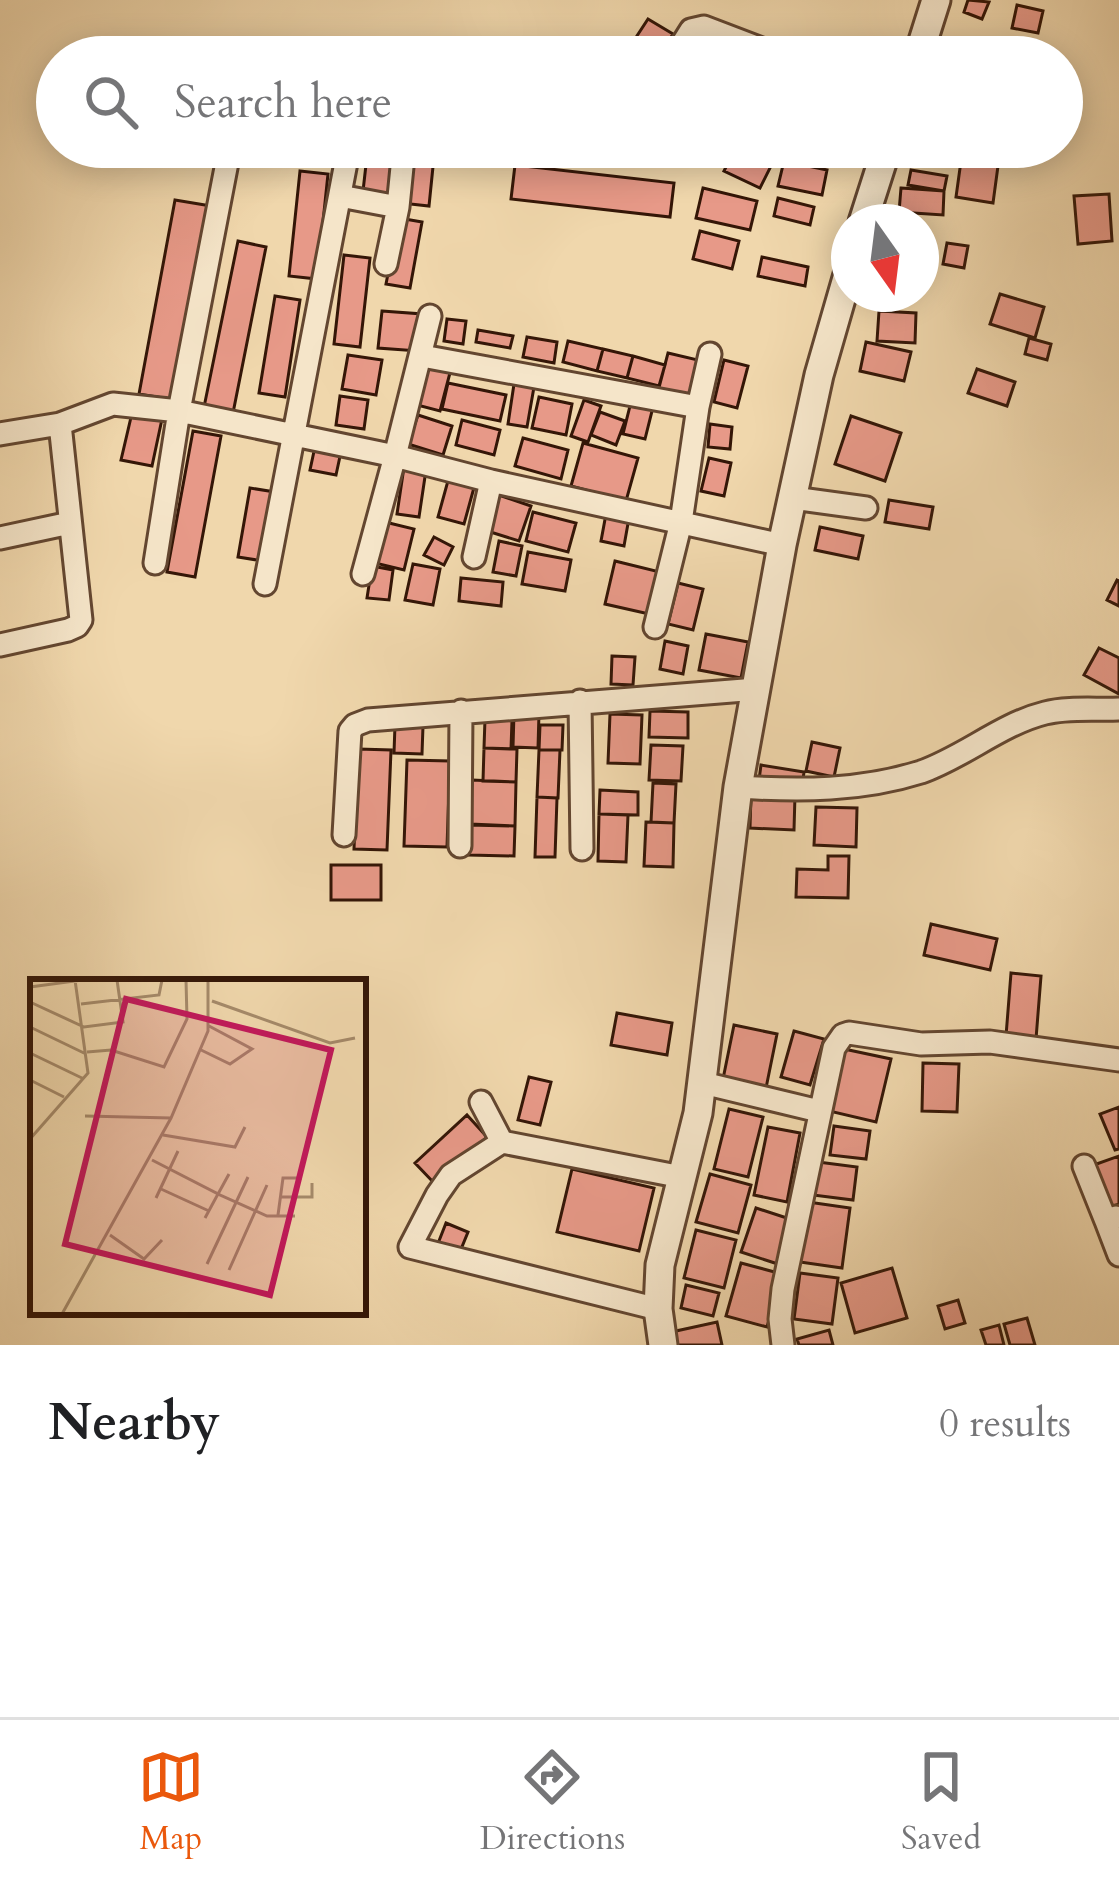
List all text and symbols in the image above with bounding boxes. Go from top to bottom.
search box [36,36,1083,168]
icon: search [78,69,144,135]
text: Search here [174,72,392,133]
north arrow [831,204,939,312]
inset map [30,979,366,1315]
text: Nearby [48,1388,220,1458]
text: 0 results [939,1397,1071,1450]
tab: Map [138,1744,204,1861]
tab: Directions [480,1744,625,1861]
tab: Saved [901,1744,981,1861]

